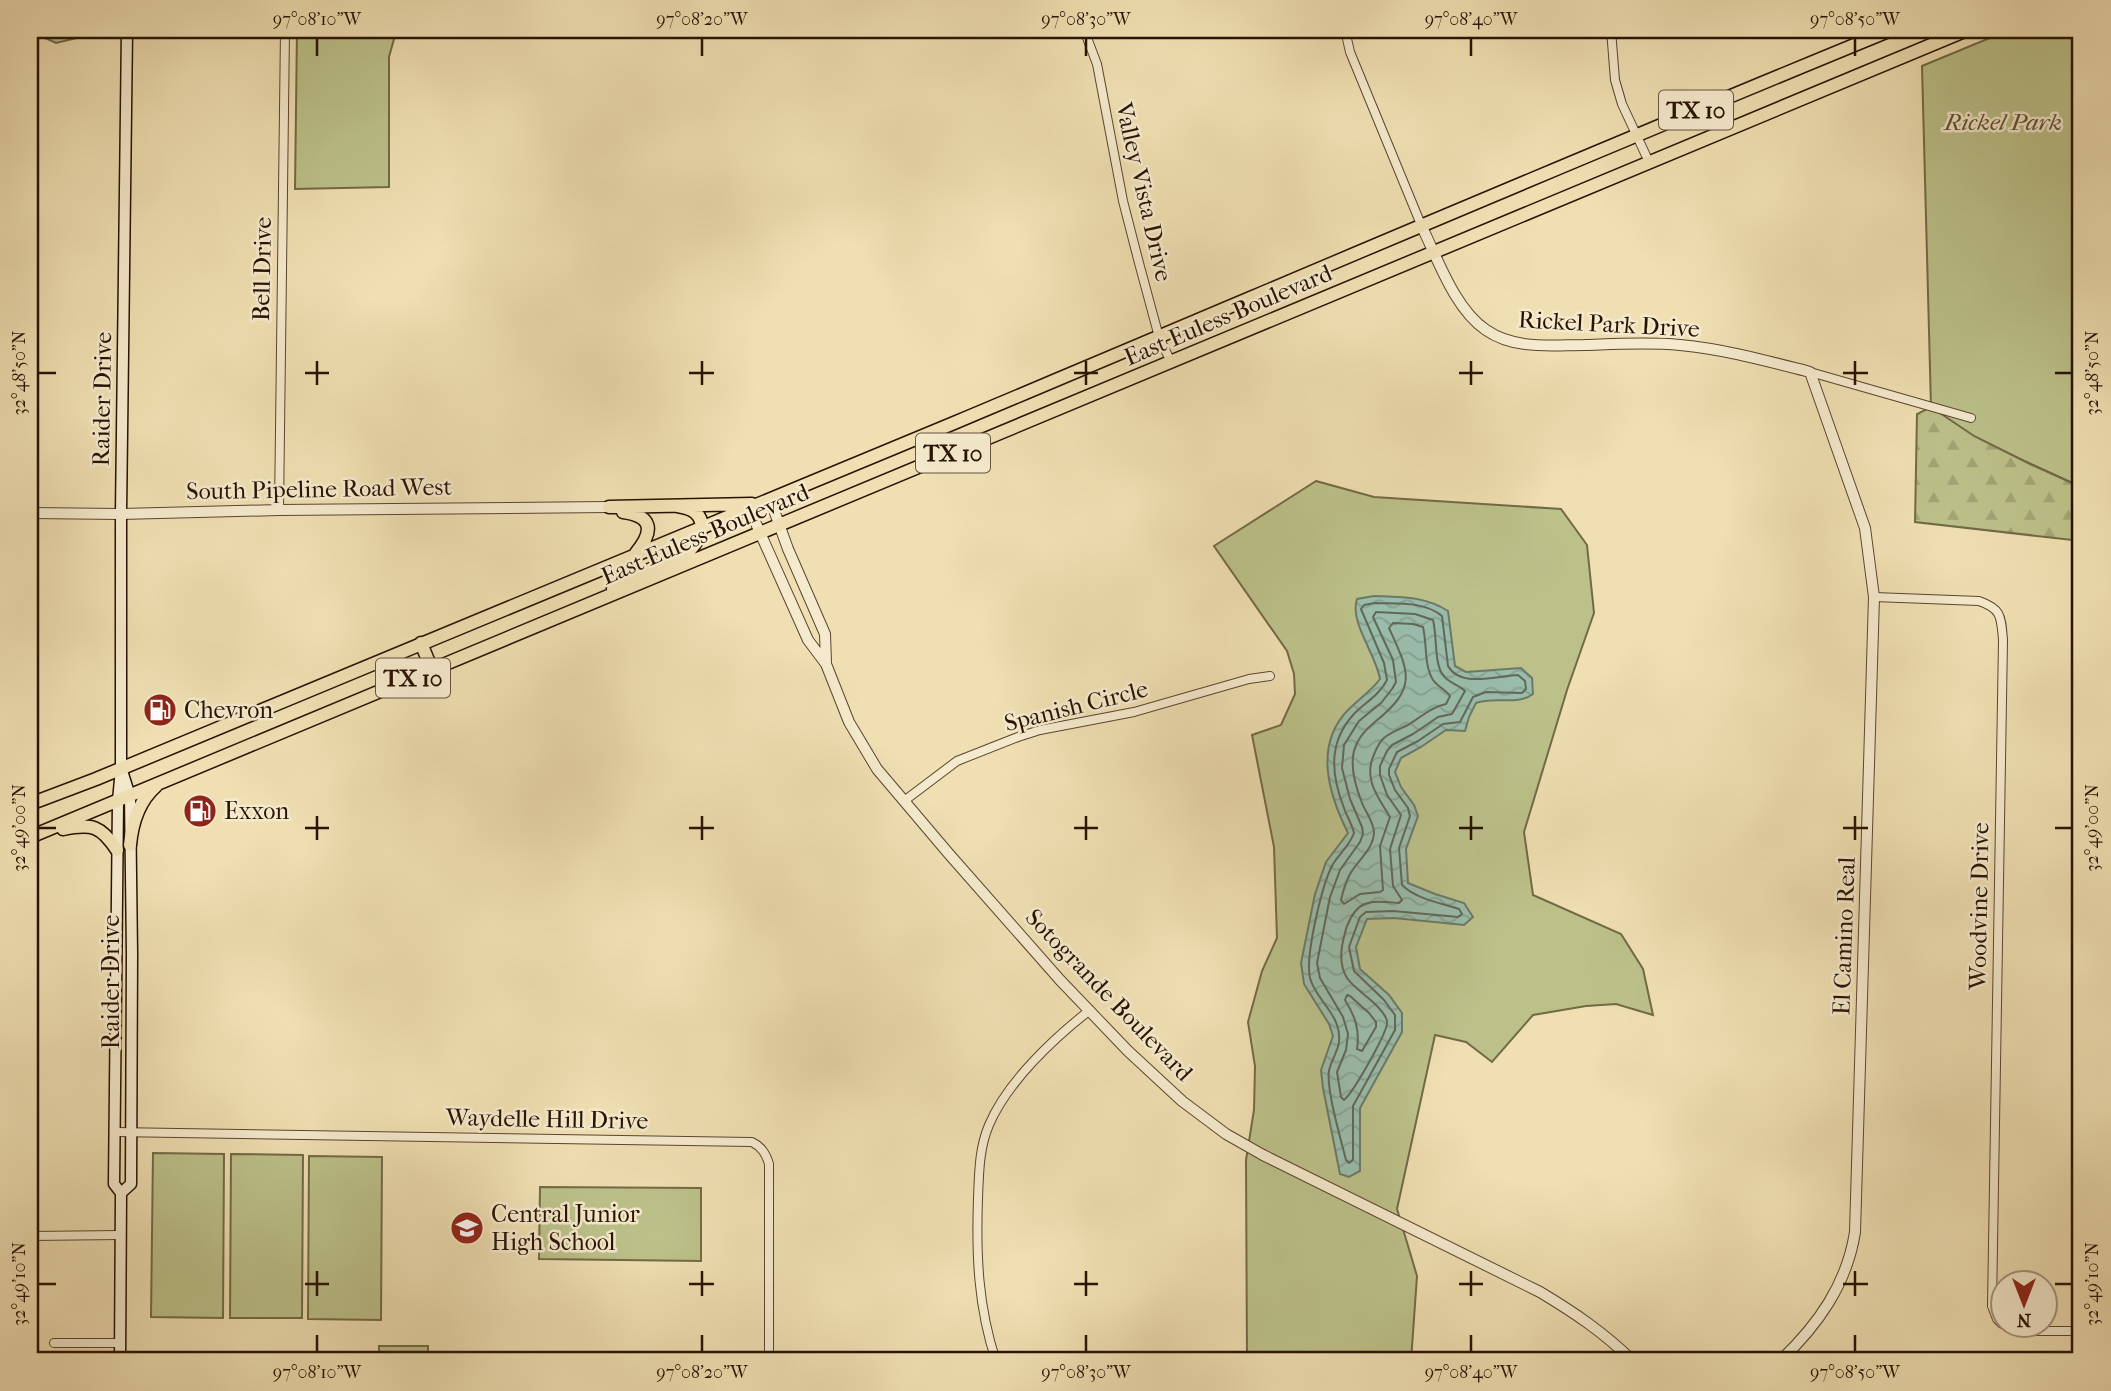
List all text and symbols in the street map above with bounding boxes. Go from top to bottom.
text: 97°08'10"W [273,9,363,30]
text: 97°08'20"W [656,9,749,30]
text: 97°08'30"W [1041,9,1132,30]
text: 97°08'40"W [1425,9,1519,30]
text: 97°08'50"W [1810,9,1901,30]
road number: TX 10 [1659,90,1733,130]
street label: Valley Vista Drive [1110,99,1178,284]
park label: Rickel Park [1942,108,2062,136]
street label: Bell Drive [247,216,277,321]
street label: East Euless Boulevard [1120,258,1337,371]
street label: Rickel Park Drive [1517,305,1701,343]
text: 32°48'50"N [9,330,30,416]
text: 32°48'50"N [2082,330,2103,416]
street label: Raider Drive [87,331,117,467]
road number: TX 10 [916,433,990,472]
street label: South Pipeline Road West [186,473,453,505]
street label: East Euless Boulevard [597,477,814,590]
road number: TX 10 [376,658,450,698]
street label: Spanish Circle [1001,675,1151,737]
fuel station icon: Chevron [141,691,179,729]
place label: Chevron [184,696,273,724]
text: 32°49'00"N [9,784,30,872]
text: 32°49'00"N [2082,784,2103,872]
fuel station icon: Exxon [181,792,219,830]
place label: Exxon [224,797,289,825]
street label: Woodvine Drive [1964,822,1994,991]
street label: El Camino Real [1827,856,1861,1016]
street label: Sotogrande Boulevard [1020,903,1199,1088]
street label: Raider Drive [97,915,125,1049]
street label: Waydelle Hill Drive [444,1103,649,1135]
place label: Central Junior High School [491,1200,640,1256]
school or university icon: Central Junior High School [448,1209,486,1247]
text: 32°49'10"N [9,1242,30,1326]
text: 32°49'10"N [2082,1242,2103,1326]
north arrow [1988,1268,2058,1338]
text: N [2016,1309,2031,1331]
text: 97°08'10"W [273,1362,363,1383]
text: 97°08'20"W [656,1362,749,1383]
text: 97°08'30"W [1041,1362,1132,1383]
text: 97°08'40"W [1425,1362,1519,1383]
text: 97°08'50"W [1810,1362,1901,1383]

